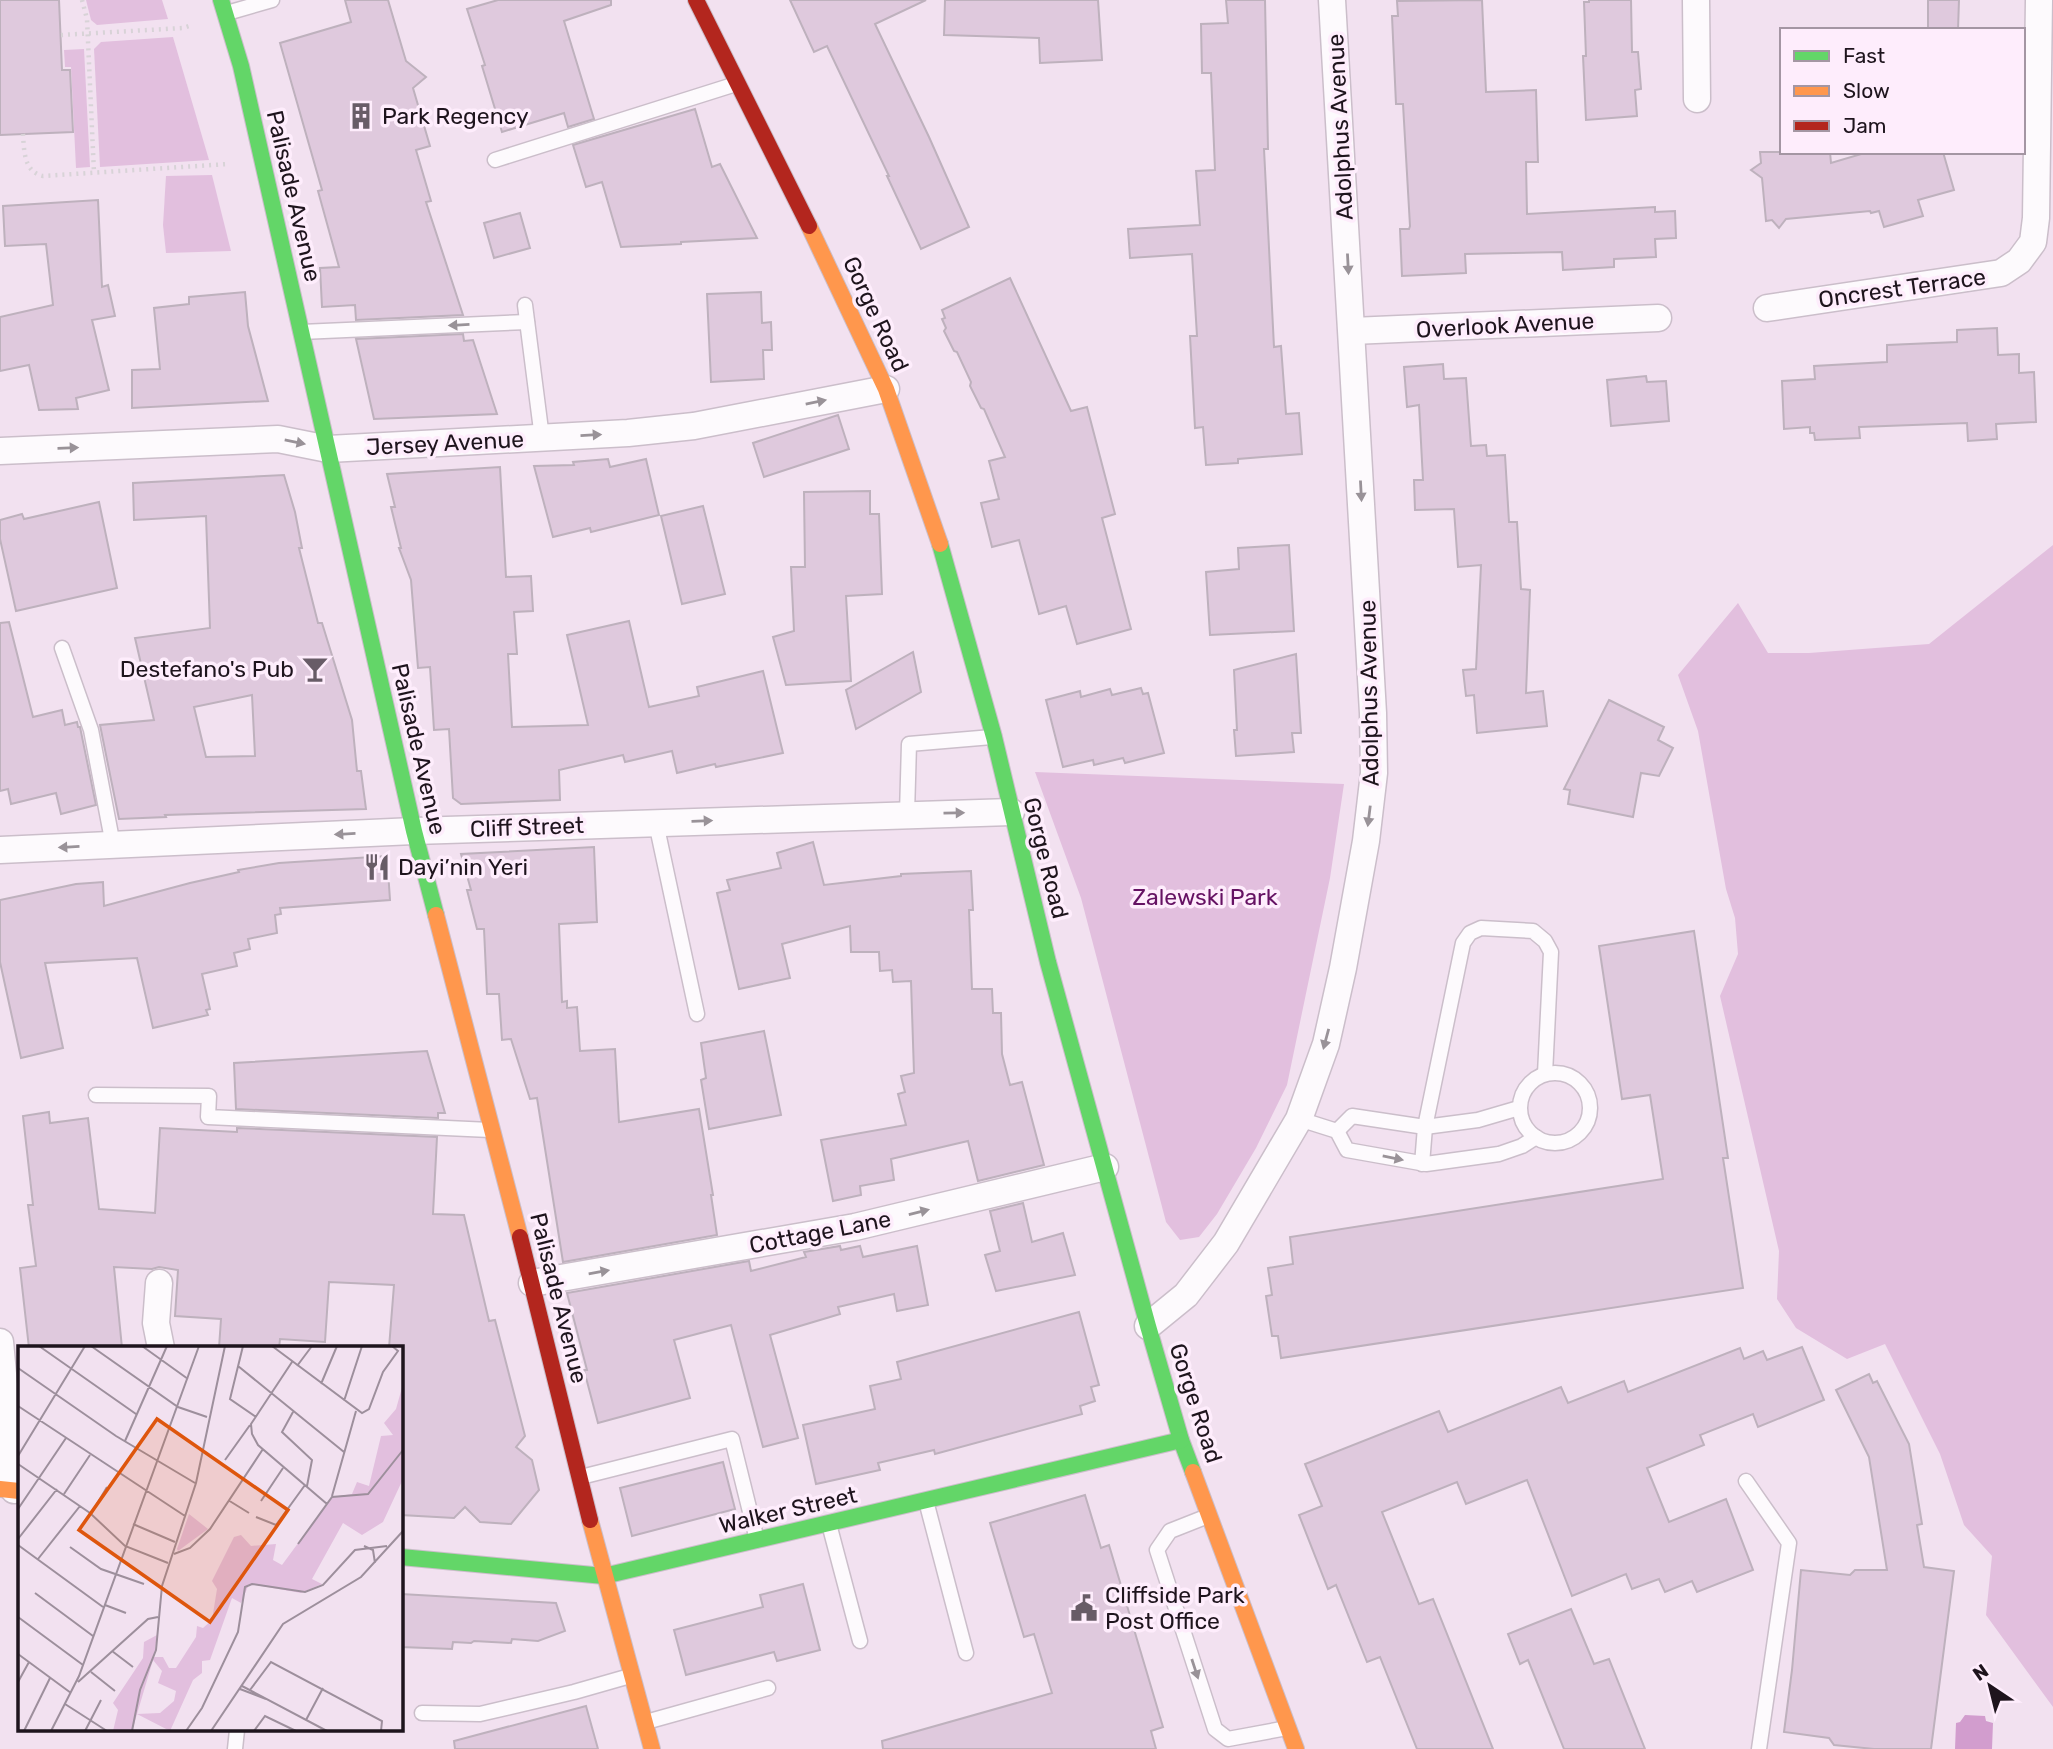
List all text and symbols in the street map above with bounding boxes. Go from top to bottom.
legend [1780,28,2025,154]
street label: Adolphus Avenue [1321,33,1359,221]
text: Fast [1843,43,1885,68]
text: Slow [1843,78,1890,103]
building icon: Park Regency [346,101,376,131]
place label: Park Regency [382,102,529,130]
street label: Palisade Avenue [261,108,327,284]
text: Jam [1843,113,1887,138]
street label: Gorge Road [837,252,915,376]
one-way arrow [1343,253,1354,275]
street label: Oncrest Terrace [1816,262,1988,314]
street label: Overlook Avenue [1415,306,1595,344]
one-way arrow [448,319,470,330]
one-way arrow [805,397,827,408]
street label: Jersey Avenue [365,425,525,461]
one-way arrow [581,429,603,440]
one-way arrow [284,437,306,448]
one-way arrow [57,443,79,454]
one-way arrow [1356,480,1367,502]
street label: Adolphus Avenue [1353,599,1385,787]
bar icon: Destefano's Pub [300,654,330,684]
place label: Destefano's Pub [120,655,294,683]
street label: Palisade Avenue [386,661,452,837]
street label: Gorge Road [1017,794,1075,922]
one-way arrow [1363,805,1374,827]
one-way arrow [943,807,965,819]
street label: Cliff Street [470,811,584,843]
one-way arrow [691,816,713,827]
one-way arrow [334,829,356,840]
one-way arrow [58,841,80,852]
restaurant icon: Dayi’nin Yeri [362,852,392,882]
place label: Dayi’nin Yeri [398,853,528,881]
park label: Zalewski Park [1132,883,1278,911]
one-way arrow [1321,1029,1331,1050]
one-way arrow [1382,1153,1404,1164]
street label: Cottage Lane [747,1205,893,1259]
one-way arrow [908,1206,930,1217]
street label: Palisade Avenue [524,1210,594,1386]
one-way arrow [588,1266,610,1277]
street label: Gorge Road [1164,1340,1228,1466]
inset map [18,1346,402,1732]
street label: Walker Street [716,1481,860,1539]
place label: Cliffside Park Post Office [1105,1581,1245,1635]
public building icon: Cliffside Park Post Office [1069,1593,1099,1623]
north arrow [1955,1651,2025,1721]
one-way arrow [1191,1659,1201,1680]
text: N [1968,1659,1993,1686]

